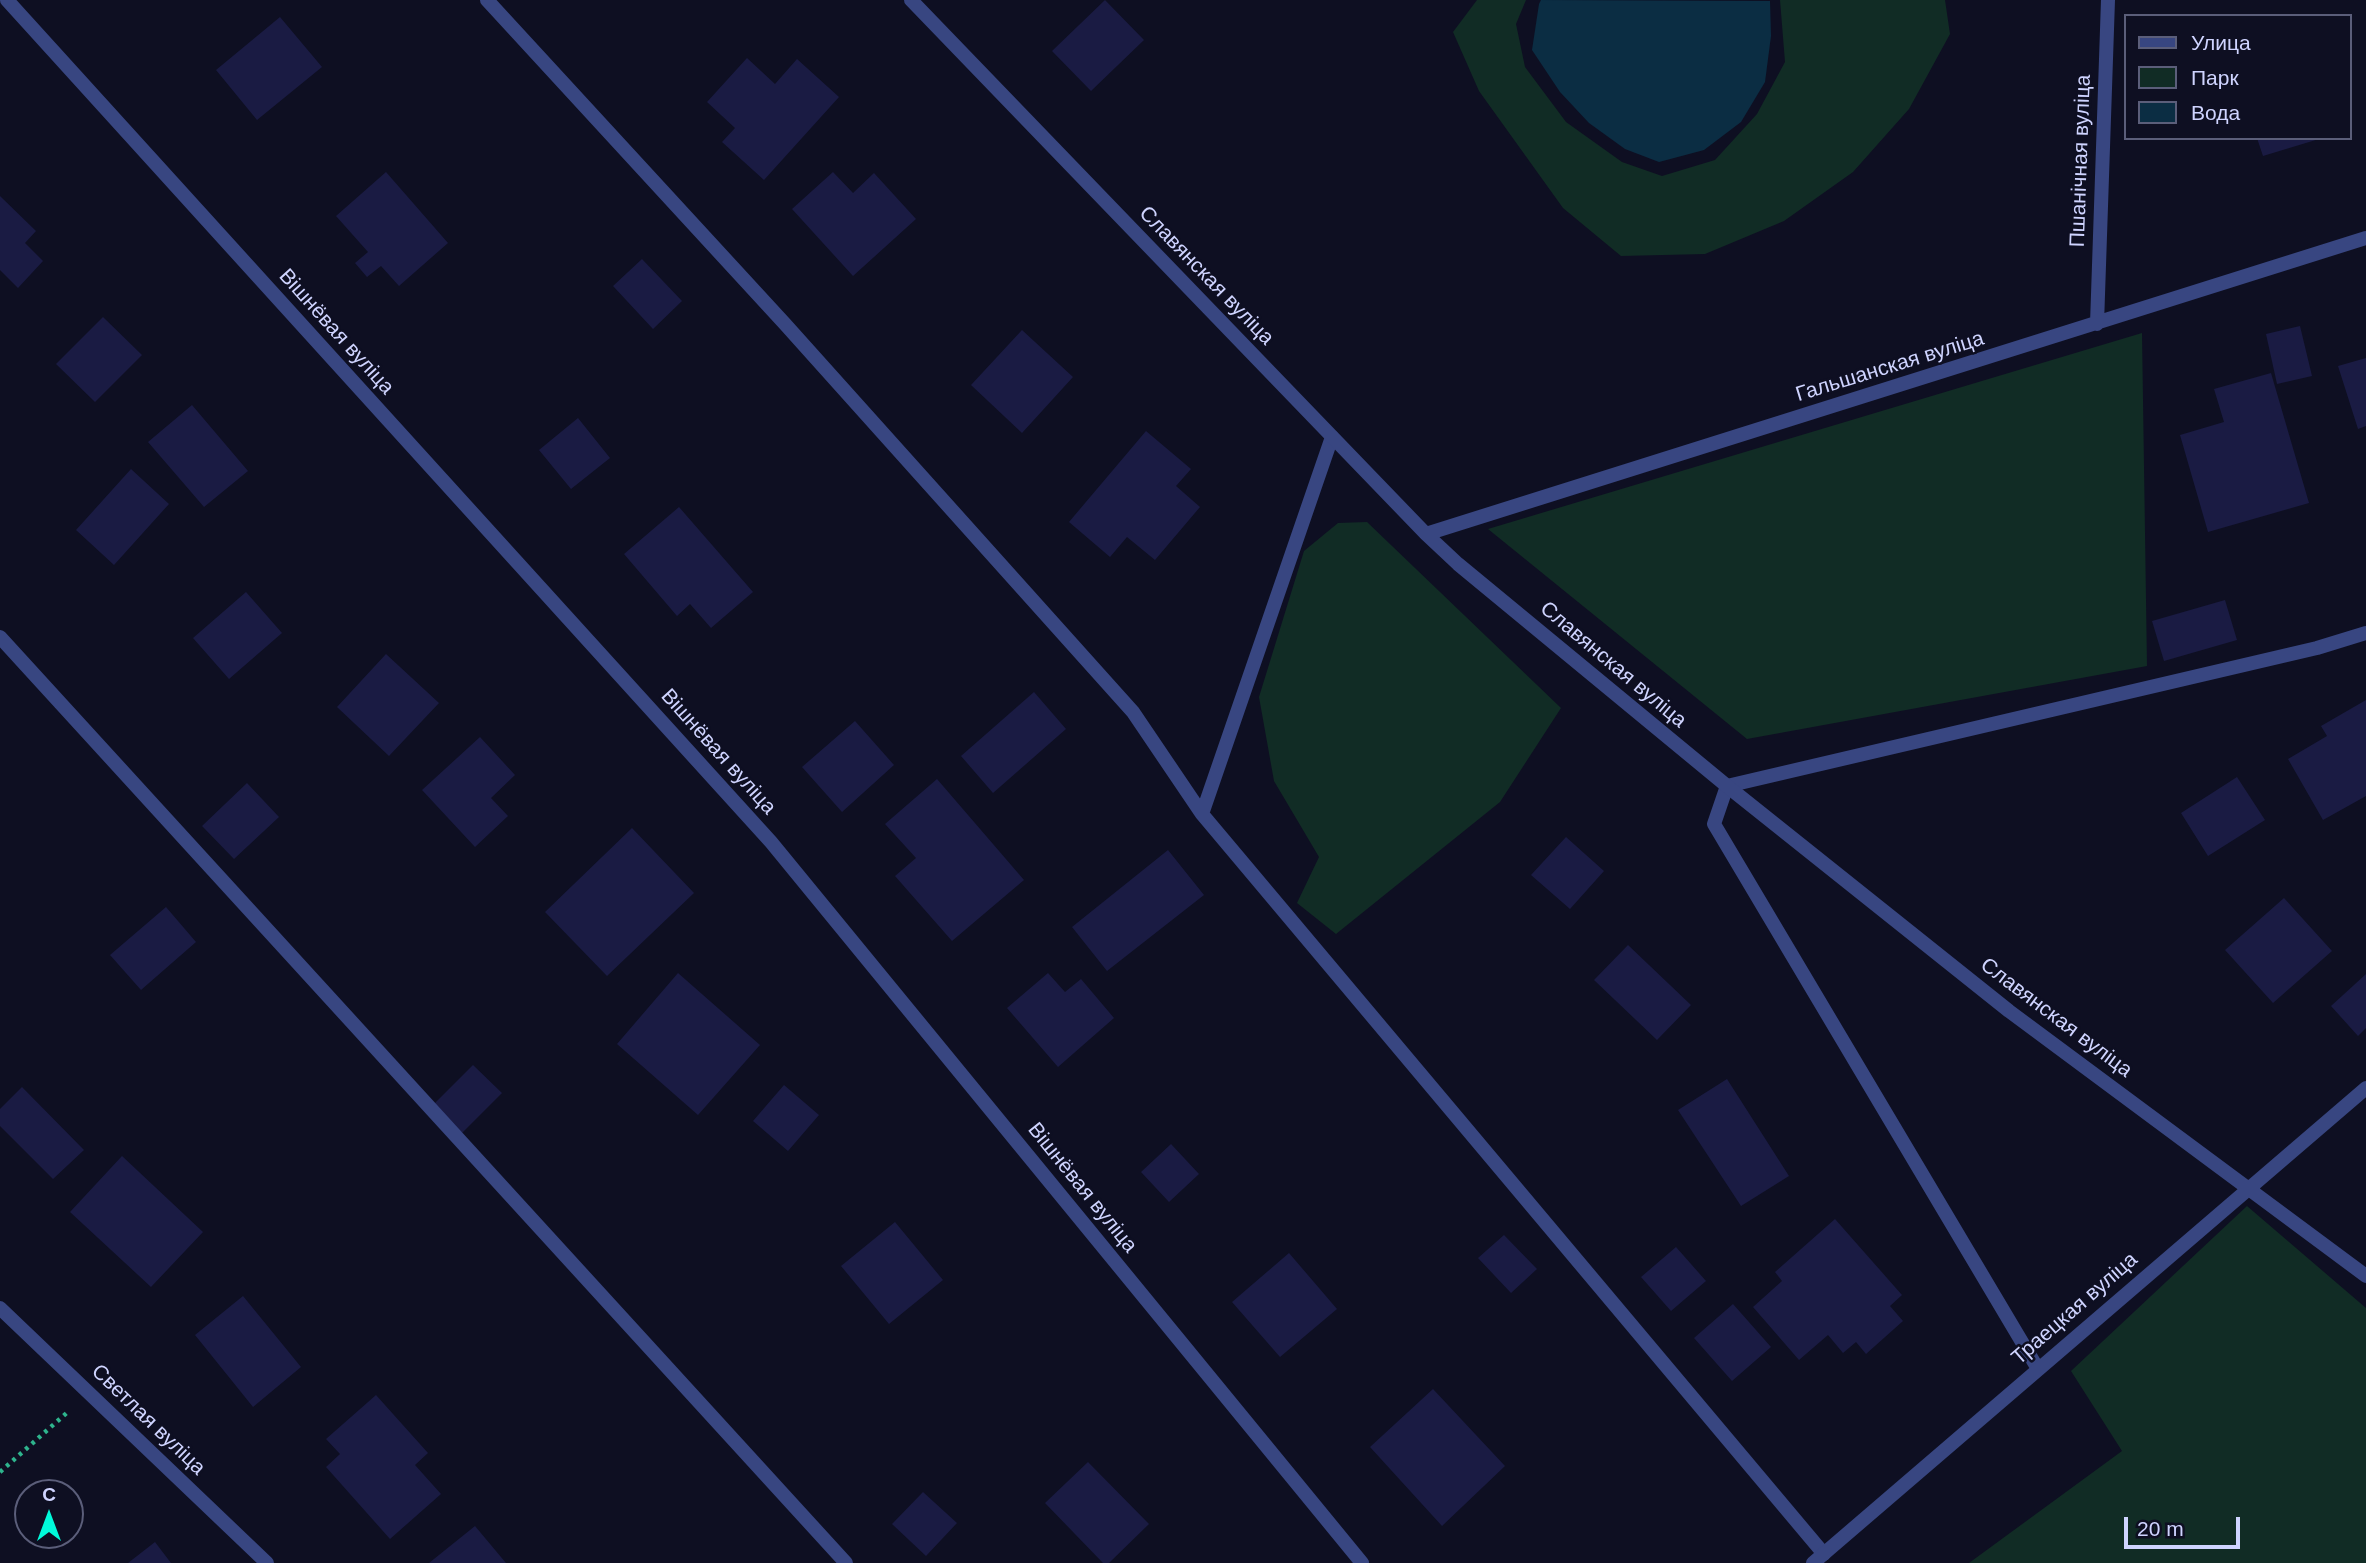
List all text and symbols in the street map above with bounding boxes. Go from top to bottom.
legend [2124,14,2352,140]
text: Улица [2191,31,2251,54]
text: Парк [2191,66,2239,89]
street label: Пшанічная вуліца [2065,74,2097,248]
text: Вода [2191,101,2240,124]
street label: Славянская вуліца [1133,201,1279,351]
street label: Вішнёвая вуліца [273,264,399,400]
street label: Гальшанская вуліца [1793,326,1987,408]
street label: Славянская вуліца [1535,596,1691,734]
street label: Вішнёвая вуліца [655,684,781,820]
street label: Славянская вуліца [1975,953,2137,1083]
street label: Вішнёвая вуліца [1022,1118,1142,1258]
street label: Траецкая вуліца [2007,1247,2143,1371]
street label: Светлая вуліца [86,1359,210,1481]
north arrow [14,1479,84,1549]
text: С [42,1484,56,1505]
scale bar [2128,1504,2244,1548]
text: 20 m [2137,1517,2184,1540]

